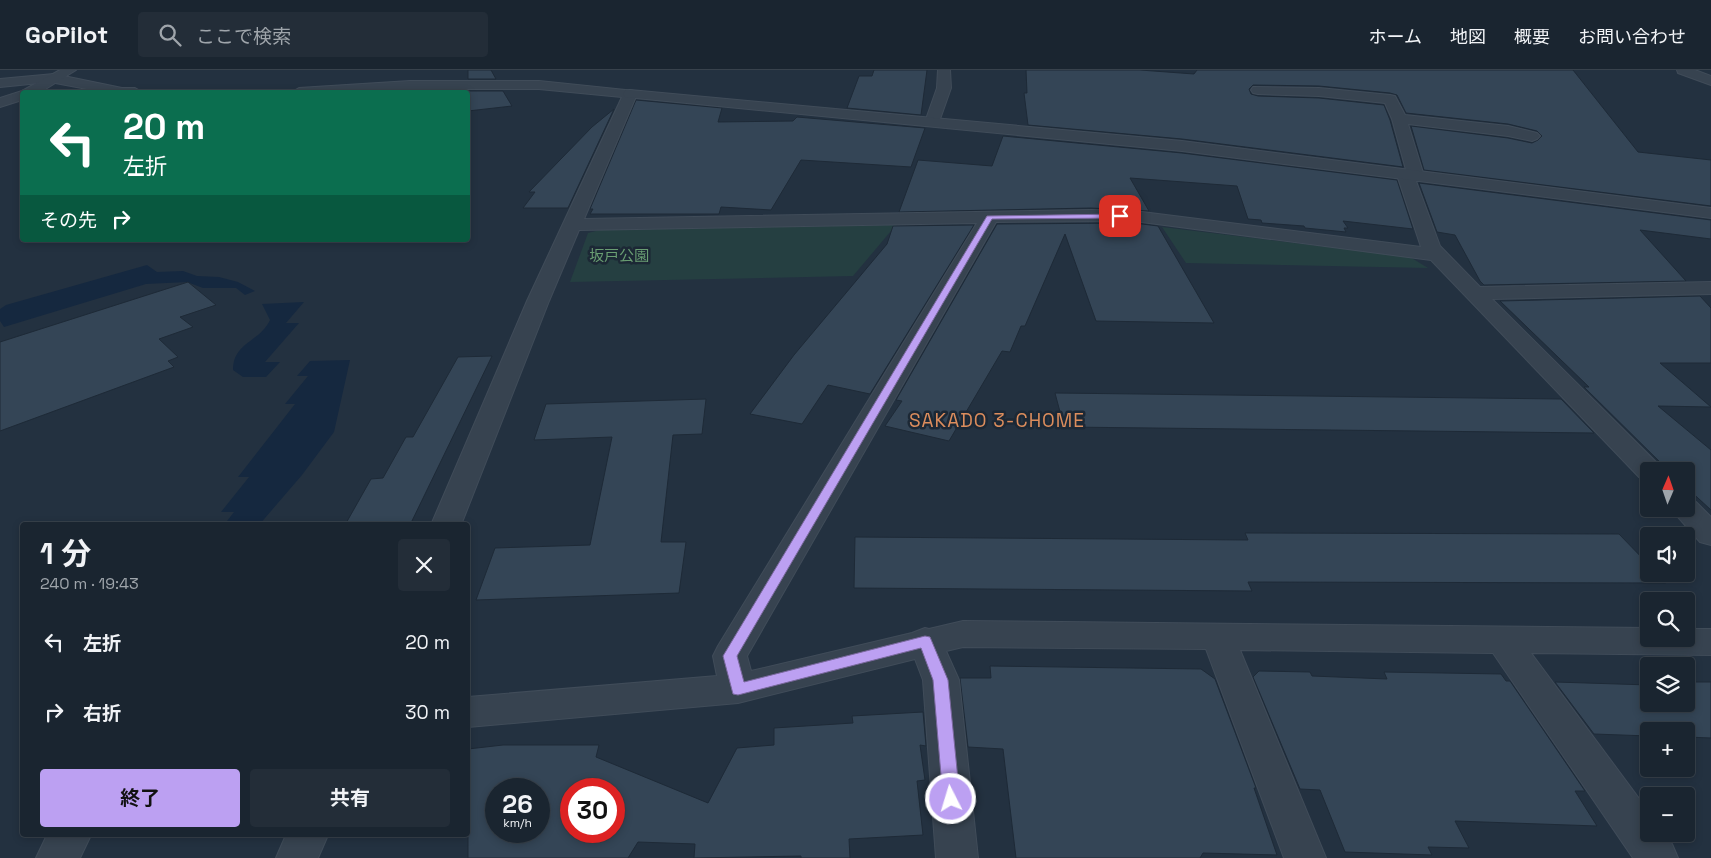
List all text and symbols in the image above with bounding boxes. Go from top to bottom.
search box [138,12,488,57]
text: GoPilot [25,19,108,50]
icon: search [156,21,184,49]
text: ここで検索 [196,24,291,49]
text: ホーム [1369,25,1422,48]
text: 地図 [1450,25,1486,48]
text: 概要 [1514,25,1550,48]
text: お問い合わせ [1578,25,1686,48]
text: 20 m [123,105,205,149]
icon: left [40,110,105,175]
text: 左折 [123,152,167,180]
pin [1099,195,1141,237]
icon: arrive [1106,202,1134,230]
icon: right [107,205,135,233]
text: その先 [40,208,97,233]
park label: 坂戸公園 [589,246,649,265]
district label: SAKADO 3-CHOME [909,408,1085,433]
north arrow [1640,462,1695,518]
map controls [1640,462,1695,842]
button: sound [1640,527,1695,582]
text: 1 分 [40,534,91,573]
button: close [398,539,450,591]
text: 240 m · 19:43 [40,573,139,594]
button: search [1640,592,1695,647]
icon: left [40,628,68,656]
text: 20 m [405,630,450,655]
text: 左折 [83,631,121,656]
button: layers [1640,657,1695,712]
icon: right [40,698,68,726]
text: 30 m [405,700,450,725]
text: 右折 [83,701,121,726]
button: + [1640,722,1695,777]
button: 終了 [40,769,240,827]
button: 共有 [250,769,450,827]
position arrow [924,772,976,824]
speed limit sign: 30 [560,778,625,843]
button: − [1640,787,1695,842]
text: 26 [502,788,533,820]
text: km/h [503,815,532,831]

